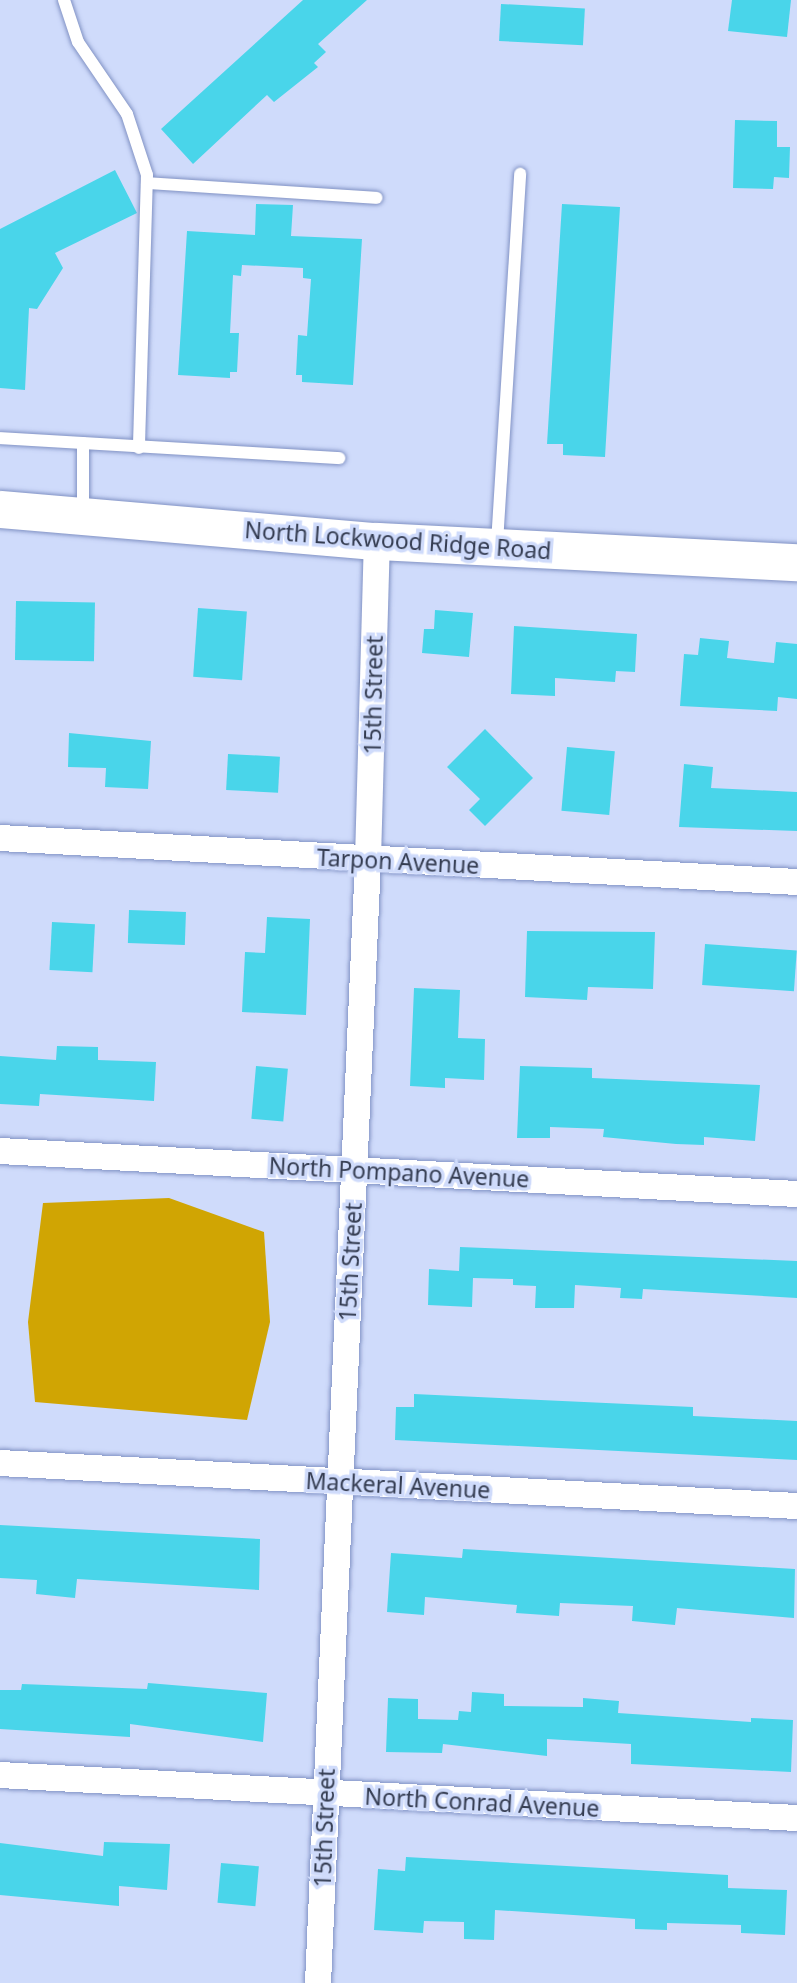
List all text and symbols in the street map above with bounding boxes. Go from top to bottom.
street label: North Lockwood Ridge Road [244,516,552,564]
street label: 15th Street [358,635,388,755]
street label: Tarpon Avenue [316,843,480,879]
street label: North Pompano Avenue [268,1151,530,1193]
street label: 15th Street [333,1202,367,1322]
street label: Mackeral Avenue [305,1466,491,1504]
street label: 15th Street [308,1768,340,1888]
street label: North Conrad Avenue [364,1782,600,1822]

